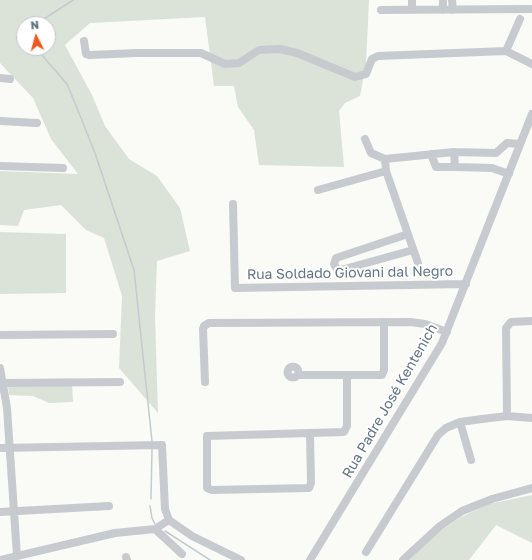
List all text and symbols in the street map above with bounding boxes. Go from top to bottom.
north arrow [16,16,56,56]
text: N [30,18,40,31]
street label: Rua Soldado Giovani dal Negro [247,263,453,283]
street label: Rua Padre José Kentenich [339,321,441,481]

